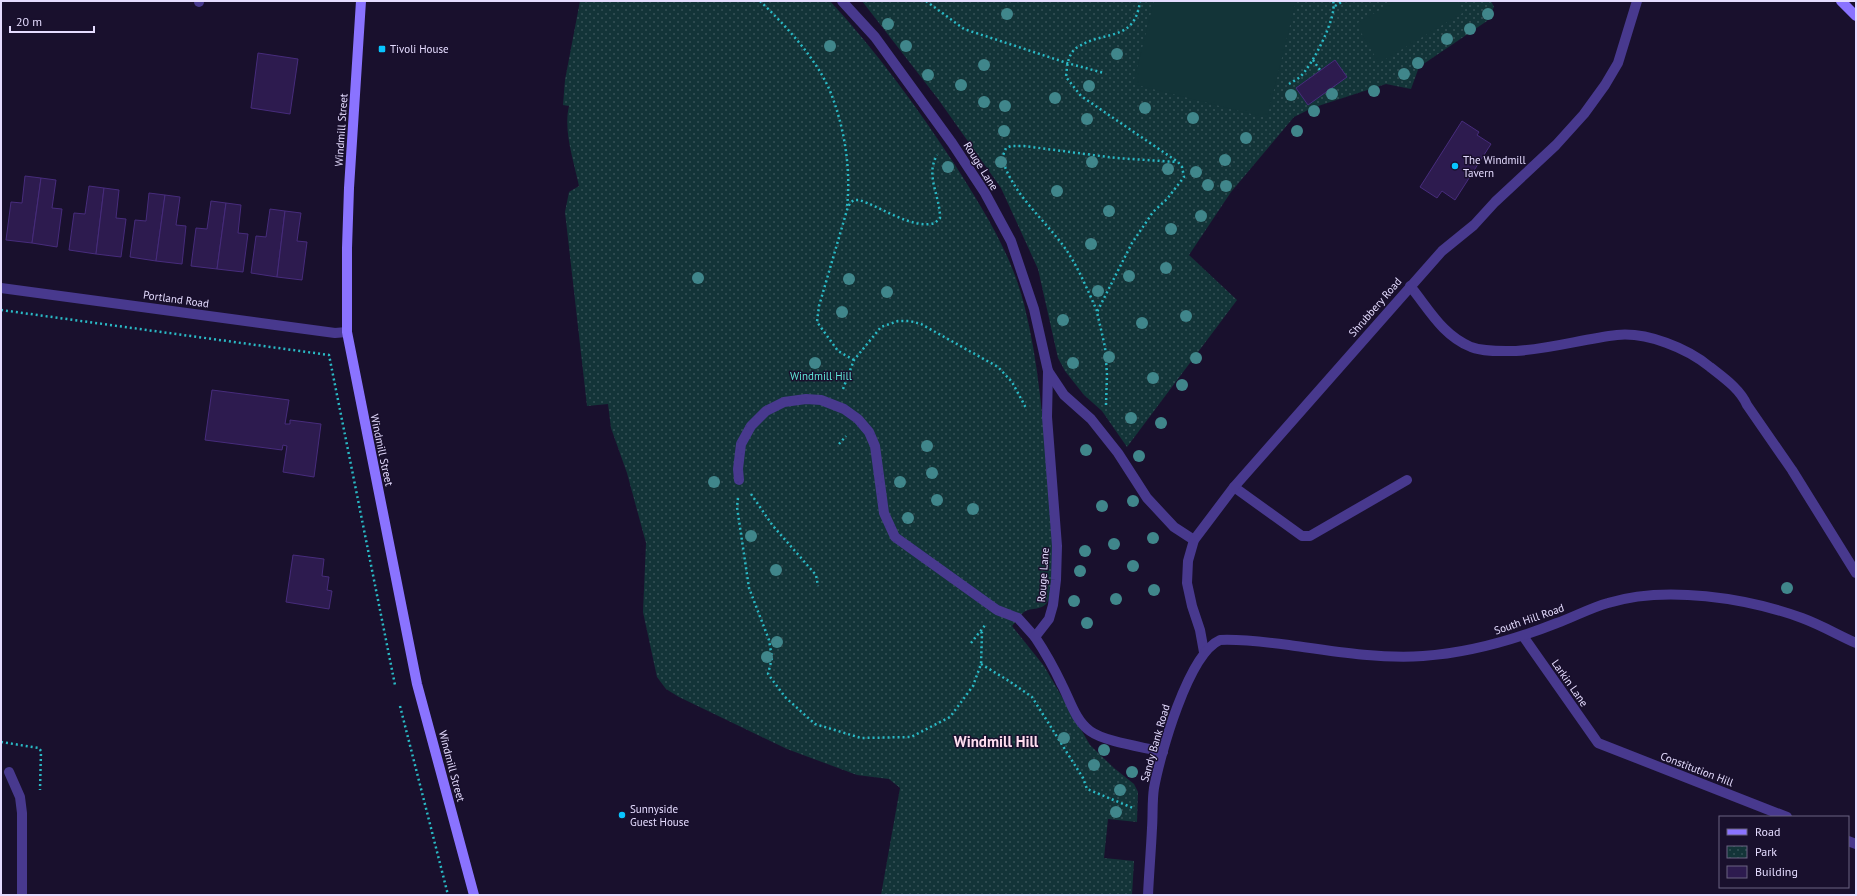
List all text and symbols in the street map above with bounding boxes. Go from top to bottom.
scale bar [10,8,94,34]
text: 20 m [16,14,42,29]
place label: Tivoli House [390,42,449,56]
marker: Tivoli House [377,44,387,54]
street label: Windmill Street [331,93,351,167]
street label: Rouge Lane [961,139,1002,193]
place label: The Windmill Tavern [1463,153,1527,180]
marker: The Windmill Tavern [1450,161,1460,171]
street label: Shrubbery Road [1346,275,1405,339]
street label: Portland Road [142,287,210,311]
park label: Windmill Hill [790,369,853,383]
street label: Windmill Street [368,413,397,488]
street label: Rouge Lane [1034,547,1052,603]
street label: South Hill Road [1492,600,1566,638]
street label: Larkin Lane [1549,657,1592,710]
street label: Sandy Bank Road [1137,703,1173,783]
street label: Windmill Street [436,729,468,803]
district label: Windmill Hill [954,732,1039,751]
street label: Constitution Hill [1659,749,1736,790]
place label: Sunnyside Guest House [630,802,689,829]
marker: Sunnyside Guest House [617,810,627,820]
legend [1719,816,1849,888]
text: Road [1755,824,1780,839]
text: Park [1755,844,1777,859]
text: Building [1755,864,1798,879]

